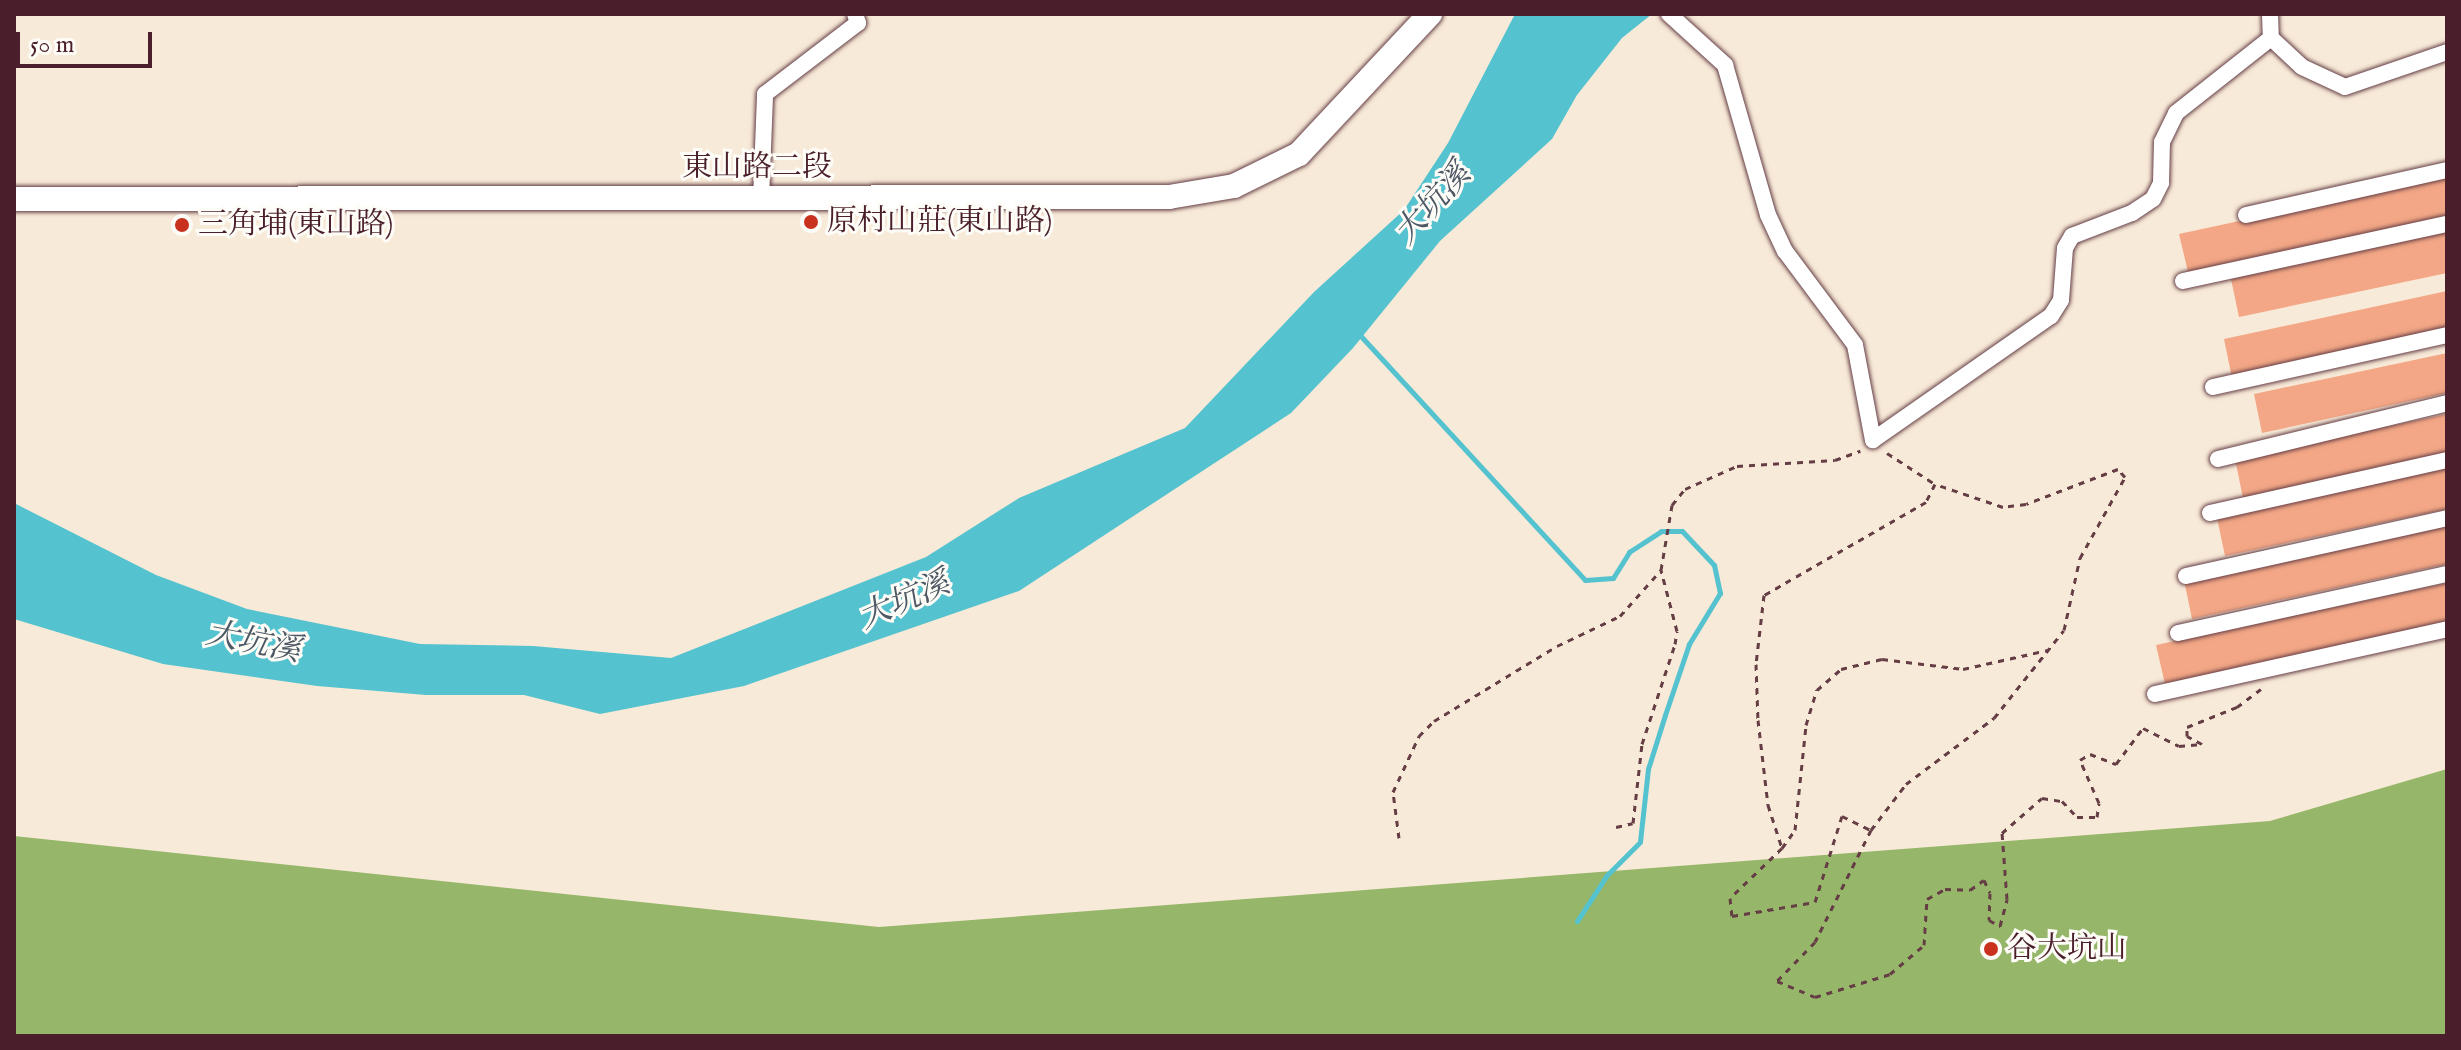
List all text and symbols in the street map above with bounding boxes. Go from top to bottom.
scale bar [20,16,156,66]
text: 50 m [30,30,74,61]
street label: 東山路二段 [682,150,832,186]
water label: 大坑溪 [1388,156,1480,254]
place label: 原村山莊(東山路) [827,204,1052,240]
place label: 三角埔(東山路) [198,207,393,243]
marker: 原村山莊(東山路) [802,213,820,231]
marker: 三角埔(東山路) [173,216,191,234]
water label: 大坑溪 [853,565,957,639]
water label: 大坑溪 [202,616,304,672]
place label: 谷大坑山 [2007,931,2127,967]
marker: 谷大坑山 [1982,940,2000,958]

